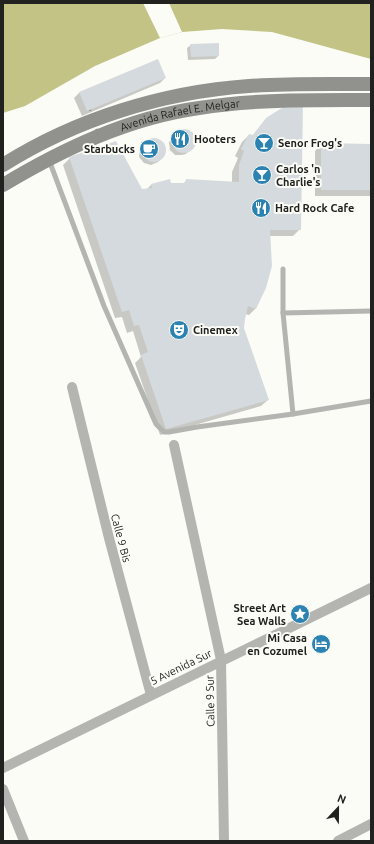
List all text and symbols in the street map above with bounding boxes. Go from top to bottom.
street label: Avenida Rafael E. Melgar [119,97,241,133]
restaurant icon: Hooters [169,128,191,150]
bar icon: Senor Frog's [253,132,275,154]
place label: Hooters [194,133,236,145]
place label: Senor Frog's [278,137,342,149]
cafe icon: Starbucks [138,138,160,160]
place label: Starbucks [84,143,135,155]
place label: Carlos 'n Charlie's [276,163,321,188]
bar icon: Carlos 'n Charlie's [251,164,273,186]
restaurant icon: Hard Rock Cafe [250,197,272,219]
place label: Hard Rock Cafe [275,202,354,214]
theatre icon: Cinemex [168,319,190,341]
place label: Cinemex [193,324,238,336]
street label: Calle 9 Bis [109,512,133,564]
place label: Street Art Sea Walls [234,602,286,627]
place icon: Street Art Sea Walls [289,603,311,625]
place label: Mi Casa en Cozumel [247,632,308,657]
hotel icon: Mi Casa en Cozumel [310,633,332,655]
street label: 5 Avenida Sur [148,647,214,687]
street label: Calle 9 Sur [204,674,216,727]
north arrow [318,788,358,828]
text: N [336,792,348,806]

